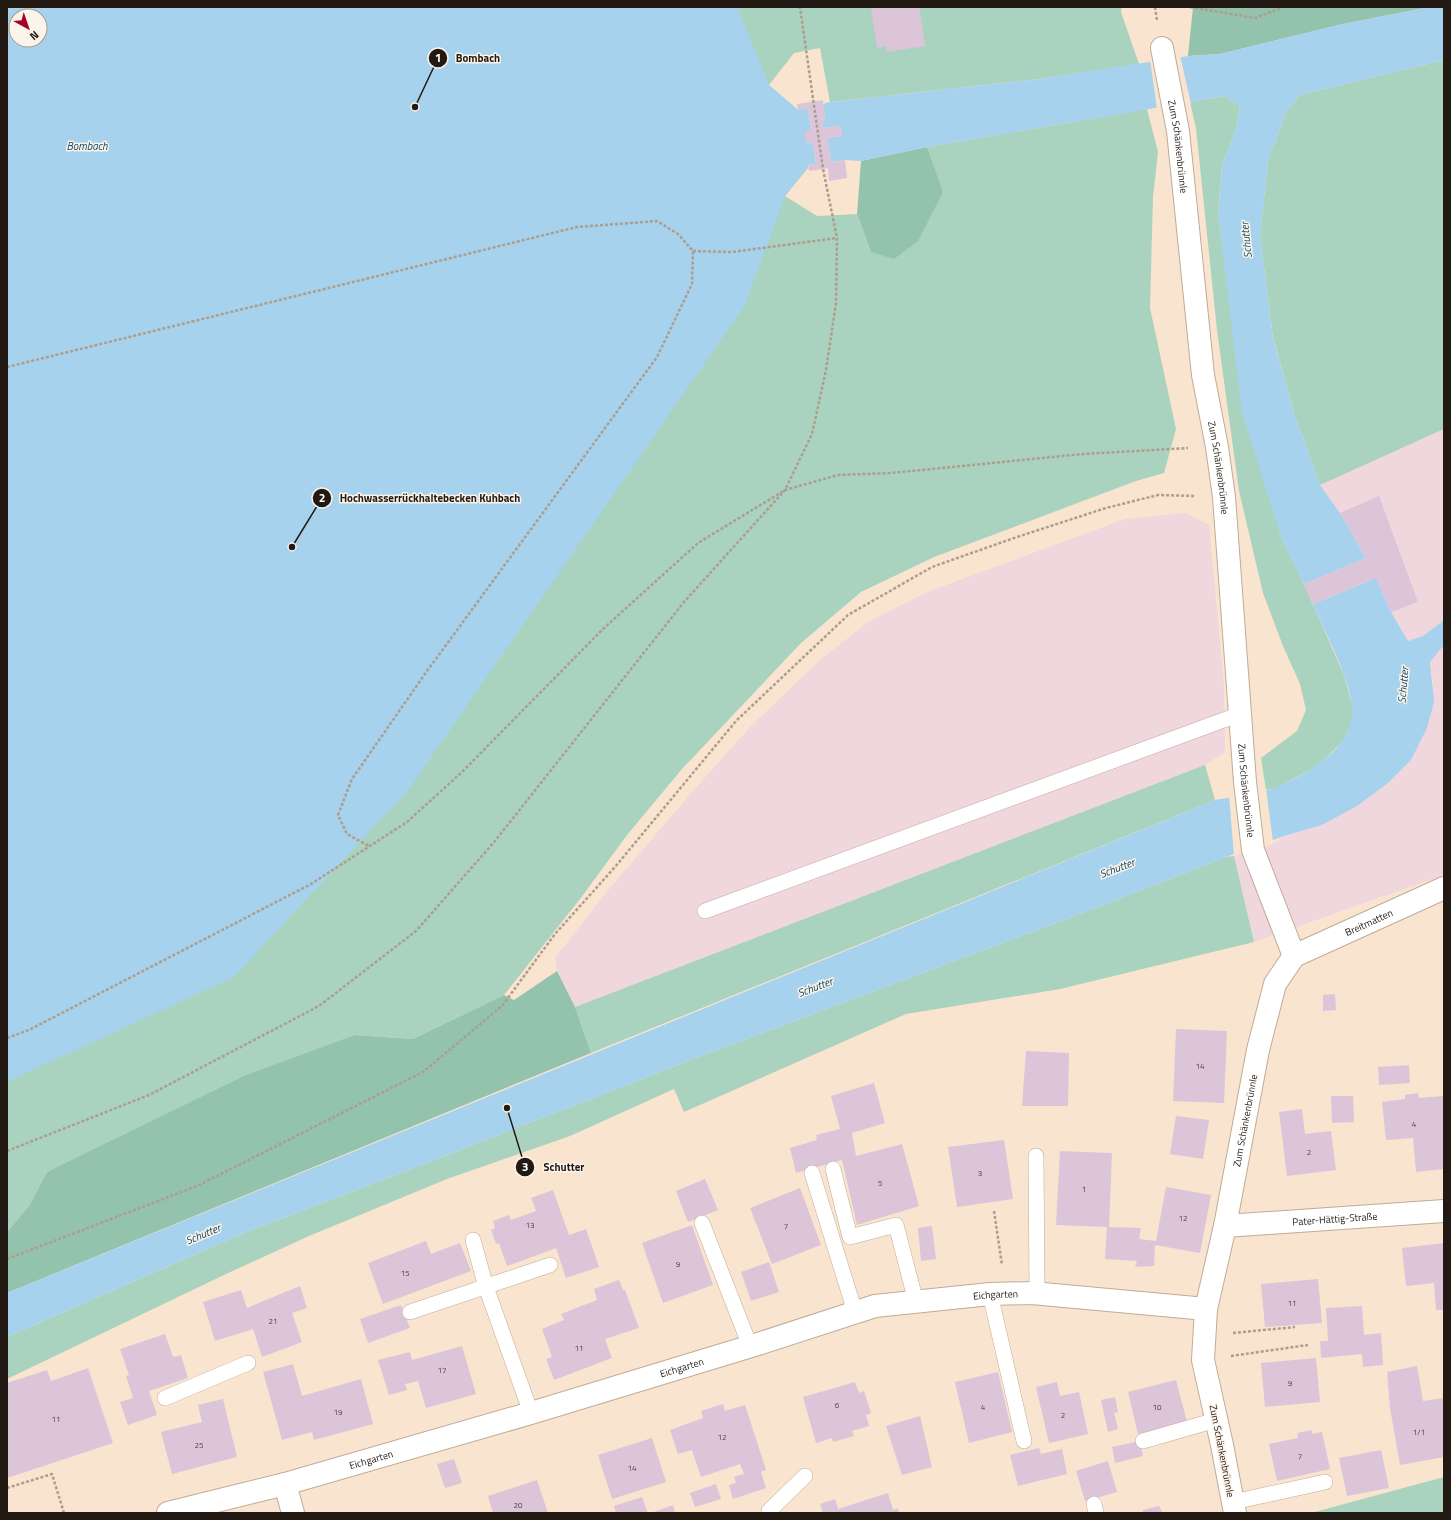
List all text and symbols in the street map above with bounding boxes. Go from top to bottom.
north arrow [8,8,48,48]
text: N [26,27,42,44]
callout: Bombach [428,46,508,69]
text: 1 [435,48,441,67]
text: Bombach [456,50,500,66]
street label: Zum Schänkenbrünnle [1165,99,1192,194]
water label: Bombach [66,138,108,154]
water label: Schutter [1236,220,1256,259]
street label: Zum Schänkenbrünnle [1205,420,1233,515]
callout: Hochwasserrückhaltebecken Kuhbach [312,486,529,509]
text: 2 [319,488,325,507]
text: Hochwasserrückhaltebecken Kuhbach [340,490,520,506]
water label: Schutter [1393,665,1413,704]
street label: Zum Schänkenbrünnle [1235,743,1259,838]
water label: Schutter [1097,853,1138,882]
street label: Breitmatten [1342,905,1395,940]
water label: Schutter [795,972,836,1001]
house number: 14 [1196,1060,1205,1072]
street label: Zum Schänkenbrünnle [1229,1073,1261,1168]
house number: 4 [1412,1118,1417,1130]
house number: 2 [1307,1146,1311,1158]
callout: Schutter [515,1155,592,1178]
text: 3 [522,1157,528,1176]
text: Schutter [544,1159,584,1175]
house number: 3 [978,1167,982,1179]
house number: 5 [878,1177,883,1189]
house number: 1 [1082,1183,1086,1195]
street label: Pater-Hättig-Straße [1292,1208,1378,1229]
house number: 12 [1179,1212,1187,1224]
water label: Schutter [183,1219,224,1248]
house number: 13 [526,1219,534,1231]
house number: 7 [784,1220,788,1232]
house number: 9 [676,1258,681,1270]
house number: 15 [401,1267,410,1279]
street label: Eichgarten [972,1286,1018,1303]
house number: 11 [1288,1297,1296,1309]
house number: 21 [269,1315,277,1327]
house number: 11 [575,1342,583,1354]
street label: Eichgarten [658,1353,705,1381]
house number: 17 [438,1364,446,1376]
house number: 9 [1288,1377,1293,1389]
house number: 6 [835,1399,840,1411]
house number: 4 [981,1401,986,1413]
house number: 10 [1153,1401,1162,1413]
street label: Zum Schänkenbrünnle [1206,1403,1238,1499]
house number: 19 [334,1406,343,1418]
house number: 2 [1061,1409,1065,1421]
house number: 11 [52,1413,60,1425]
house number: 1/1 [1413,1426,1425,1438]
house number: 12 [718,1431,726,1443]
house number: 25 [195,1439,204,1451]
street label: Eichgarten [347,1446,395,1473]
house number: 7 [1298,1450,1302,1462]
house number: 14 [628,1462,637,1474]
house number: 20 [514,1499,523,1511]

